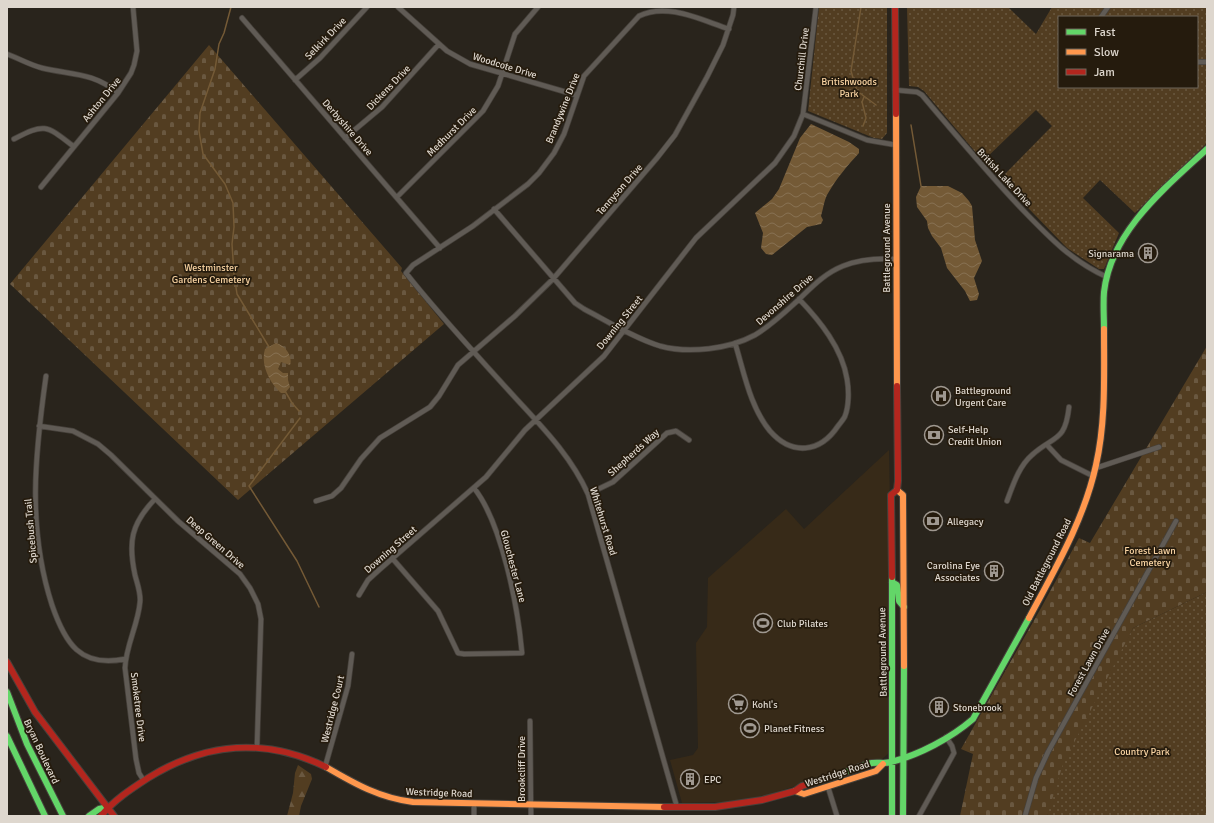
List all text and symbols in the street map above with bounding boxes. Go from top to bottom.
street label: Selkirk Drive [303,15,349,62]
legend [1058,16,1198,88]
text: Fast [1094,25,1115,40]
street label: Churchill Drive [792,27,812,91]
text: Slow [1094,45,1119,60]
street label: Woodcote Drive [471,50,538,81]
street label: Dickens Drive [364,63,413,113]
text: Jam [1094,65,1115,80]
street label: Brandywine Drive [543,71,583,145]
street label: Ashton Drive [80,75,124,125]
park label: Britishwoods Park [821,76,877,100]
street label: Derbyshire Drive [320,97,375,158]
street label: Medhurst Drive [424,104,479,159]
street label: British Lake Drive [974,146,1034,209]
street label: Tennyson Drive [594,162,645,218]
street label: Battleground Avenue [881,203,893,293]
building icon: Signarama [1137,242,1159,264]
place label: Signarama [1088,248,1134,260]
park label: Westminster Gardens Cemetery [172,262,251,286]
street label: Devonshire Drive [754,272,816,328]
street label: Downing Street [594,293,646,352]
hospital icon: Battleground Urgent Care [930,385,952,407]
place label: Battleground Urgent Care [955,385,1011,409]
bank icon: Self-Help Credit Union [923,424,945,446]
place label: Self-Help Credit Union [948,424,1002,448]
street label: Shepherds Way [606,426,662,479]
street label: Whitehurst Road [587,486,619,557]
street label: Spicebush Trail [22,498,40,564]
bank icon: Allegacy [922,510,944,532]
street label: Deep Green Drive [184,514,247,572]
place label: Allegacy [947,516,984,528]
street label: Old Battleground Road [1020,517,1074,608]
street label: Downing Street [362,523,420,576]
street label: Glouchester Lane [498,529,528,604]
park label: Forest Lawn Cemetery [1124,545,1176,569]
place label: Carolina Eye Associates [927,560,981,584]
building icon: Carolina Eye Associates [983,560,1005,582]
street label: Battleground Avenue [876,607,890,697]
sports icon: Club Pilates [752,612,774,634]
place label: Club Pilates [777,618,829,630]
street label: Forest Lawn Drive [1065,626,1113,699]
street label: Smoketree Drive [128,672,148,743]
street label: Westridge Court [319,674,347,744]
supermarket icon: Kohl's [727,693,749,715]
building icon: Stonebrook [928,696,950,718]
place label: Kohl's [752,699,778,711]
place label: Stonebrook [953,702,1002,714]
street label: Bryan Boulevard [21,717,61,786]
sports icon: Planet Fitness [739,717,761,739]
place label: Planet Fitness [764,723,825,735]
street label: Brookcliff Drive [516,736,528,802]
park label: Country Park [1114,746,1170,758]
street label: Westridge Road [804,758,871,790]
building icon: EPC [679,768,701,790]
place label: EPC [704,774,721,786]
street label: Westridge Road [405,786,473,800]

